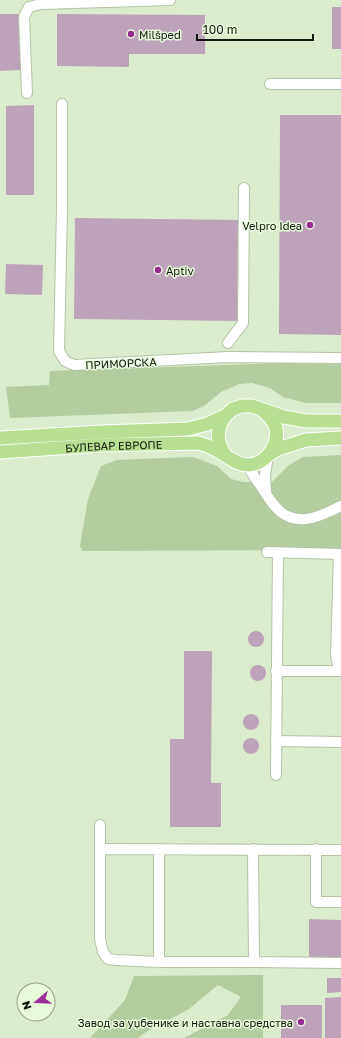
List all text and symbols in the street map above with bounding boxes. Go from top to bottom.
scale bar [197,16,313,42]
text: 100 m [203,22,237,37]
place label: Milšped [139,28,181,41]
marker: Milšped [126,29,136,39]
place label: Velpro Idea [242,219,302,232]
marker: Velpro Idea [305,220,315,230]
place label: Aptiv [166,264,194,277]
marker: Aptiv [153,265,163,275]
street label: ПРИМОРСКА [85,355,158,371]
street label: БУЛЕВАР ЕВРОПЕ [65,437,163,454]
north arrow [16,982,56,1022]
text: N [19,999,34,1011]
place label: Завод за уџбенике и наставна средства [78,1016,293,1029]
marker: Завод за уџбенике и наставна средства [296,1017,306,1027]

